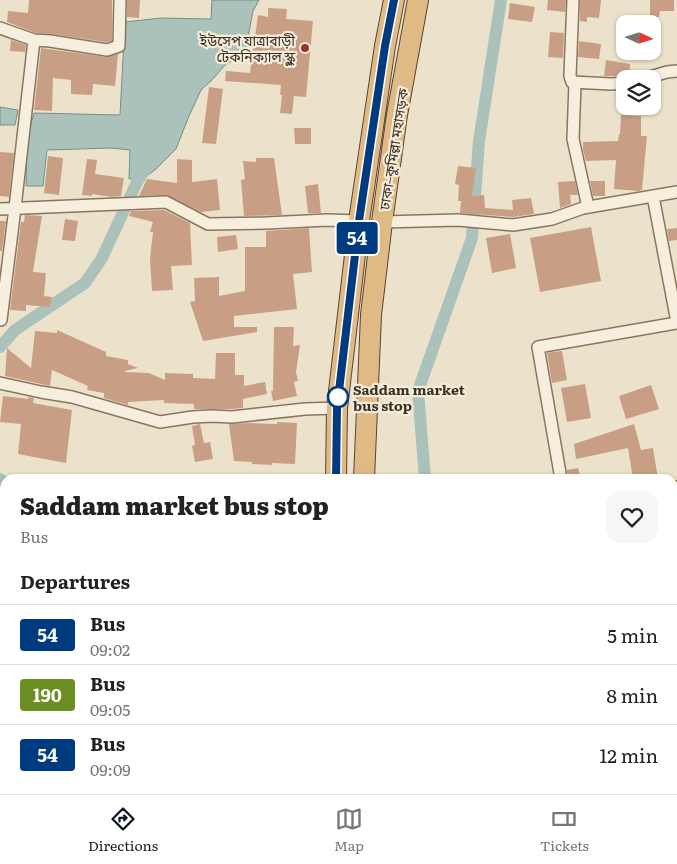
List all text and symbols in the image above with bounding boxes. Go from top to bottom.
north arrow [616,15,661,60]
map controls [616,15,661,115]
place label: ইউসেপ যাত্রাবাড়ী টেকনিক্যাল স্কুল [199,30,295,66]
marker: ইউসেপ যাত্রাবাড়ী টেকনিক্যাল স্কুল [299,42,311,54]
button: layers [616,70,661,115]
street label: ঢাকা–কুমিল্লা মহাসড়ক [373,86,413,212]
line badge: 54 [334,222,380,254]
text: 54 [347,224,367,251]
place label: Saddam market bus stop [353,379,466,415]
marker: Saddam market bus stop [327,386,349,408]
text: Saddam market bus stop [20,487,329,522]
button: heart [606,491,658,543]
text: Bus [20,524,48,548]
text: Departures [20,567,130,595]
text: Bus [90,609,125,637]
text: 54 [37,621,58,648]
text: 5 min [607,621,658,649]
text: 09:02 [90,637,130,661]
text: Bus [90,669,125,697]
text: 190 [33,681,62,708]
text: 8 min [606,681,658,709]
text: 09:05 [90,697,130,721]
text: Bus [90,729,125,757]
text: 54 [37,741,58,768]
text: 12 min [599,741,658,769]
text: 09:09 [90,757,131,781]
tab: Directions [88,805,158,855]
tab: Map [334,805,364,855]
tab: Tickets [540,805,589,855]

